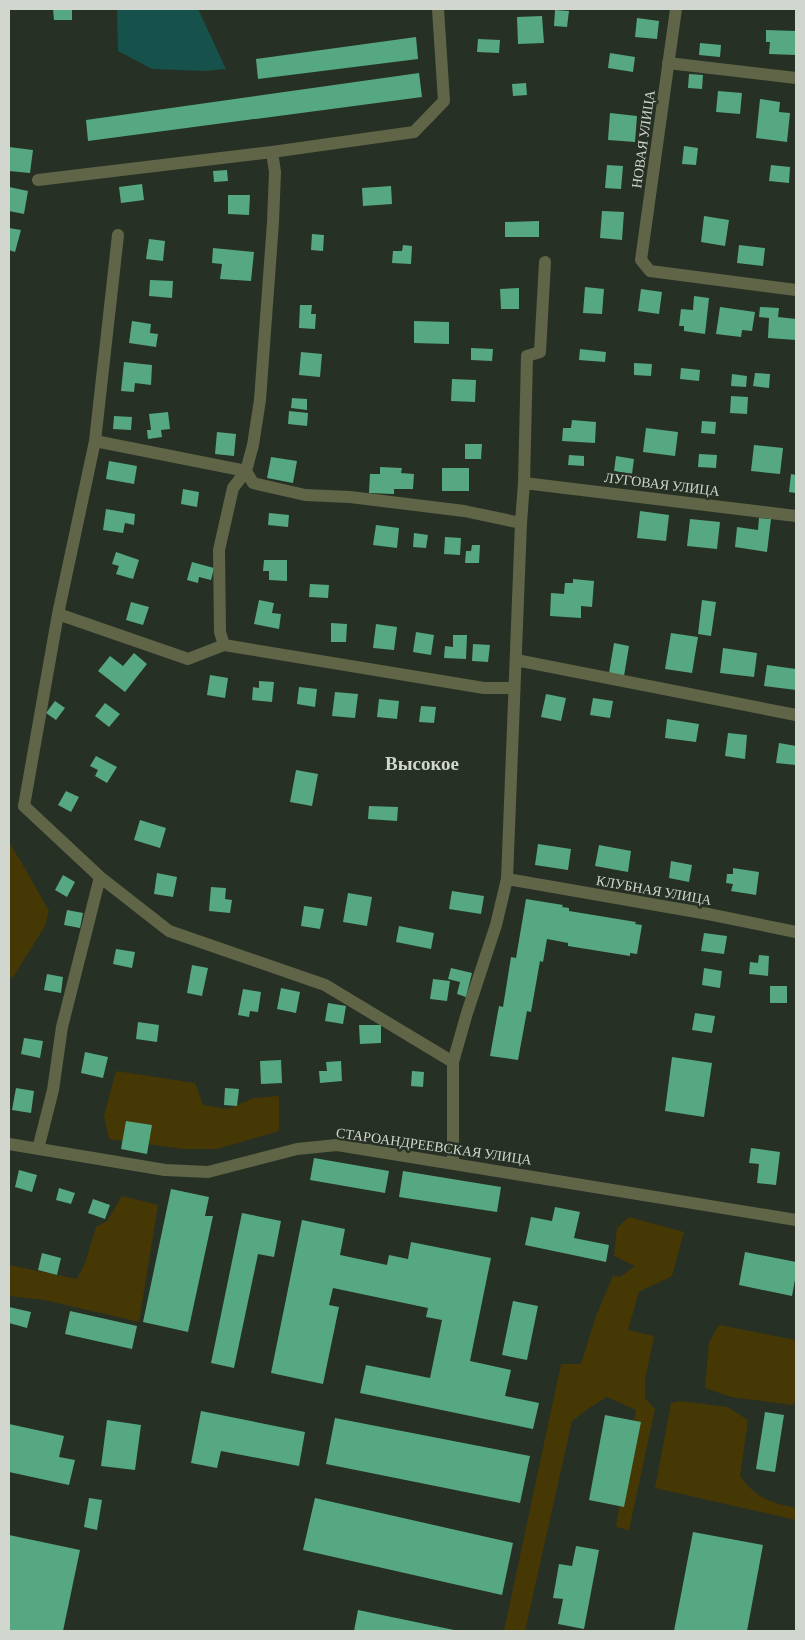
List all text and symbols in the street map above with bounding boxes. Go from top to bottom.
street label: НОВАЯ УЛИЦА [628,88,658,189]
street label: ЛУГОВАЯ УЛИЦА [603,469,721,499]
district label: Высокое [385,753,459,774]
street label: КЛУБНАЯ УЛИЦА [595,872,714,908]
street label: СТАРОАНДРЕЕВСКАЯ УЛИЦА [335,1124,534,1168]

